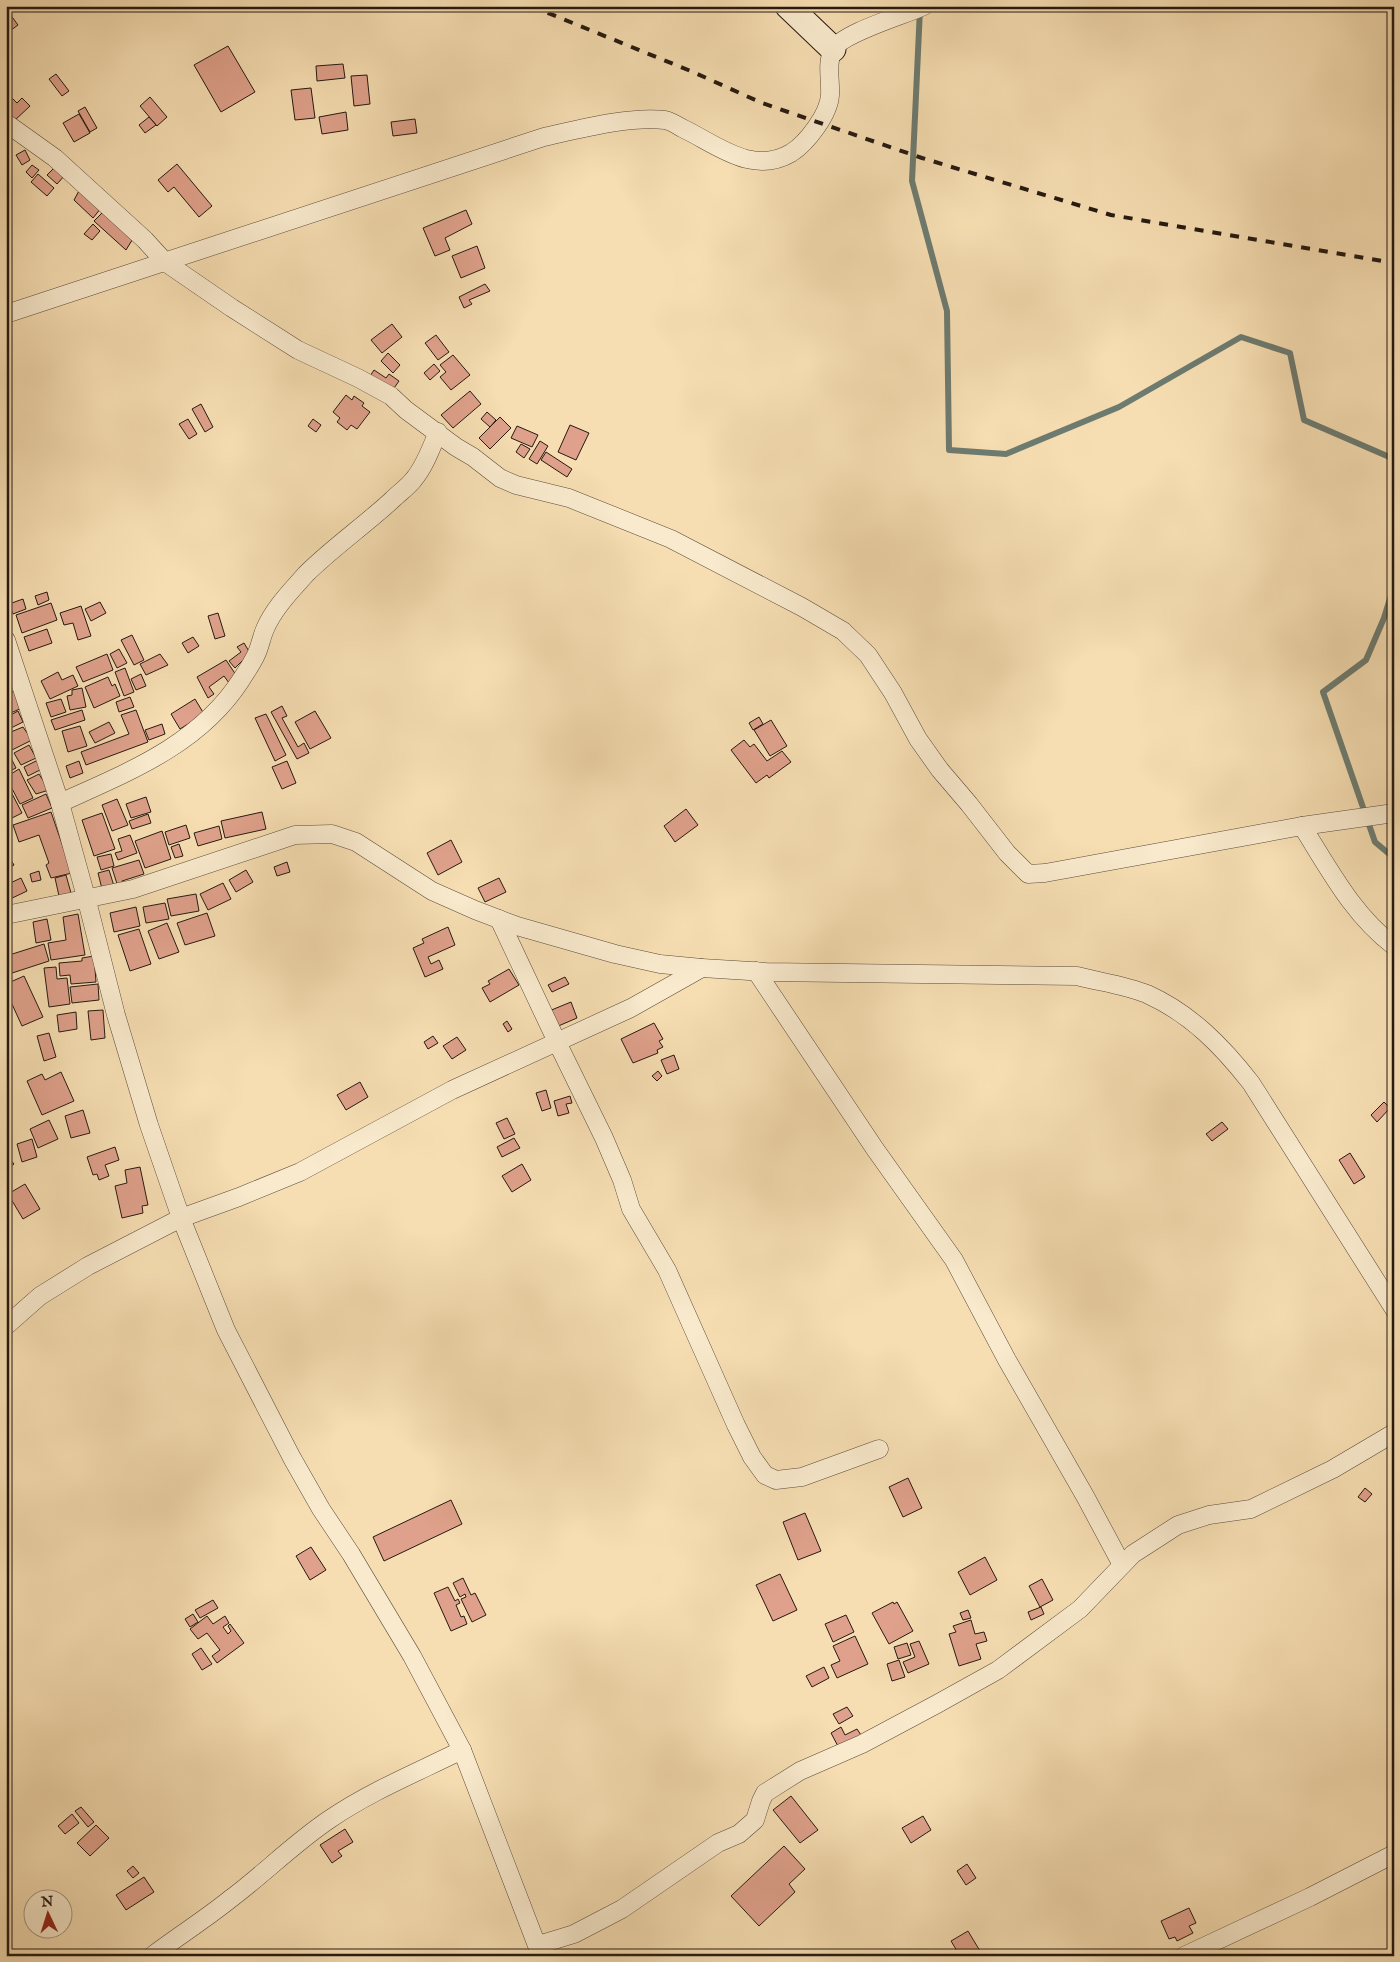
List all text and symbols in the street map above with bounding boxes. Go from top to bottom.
north arrow [22,1890,72,1940]
text: N [39,1893,54,1911]

